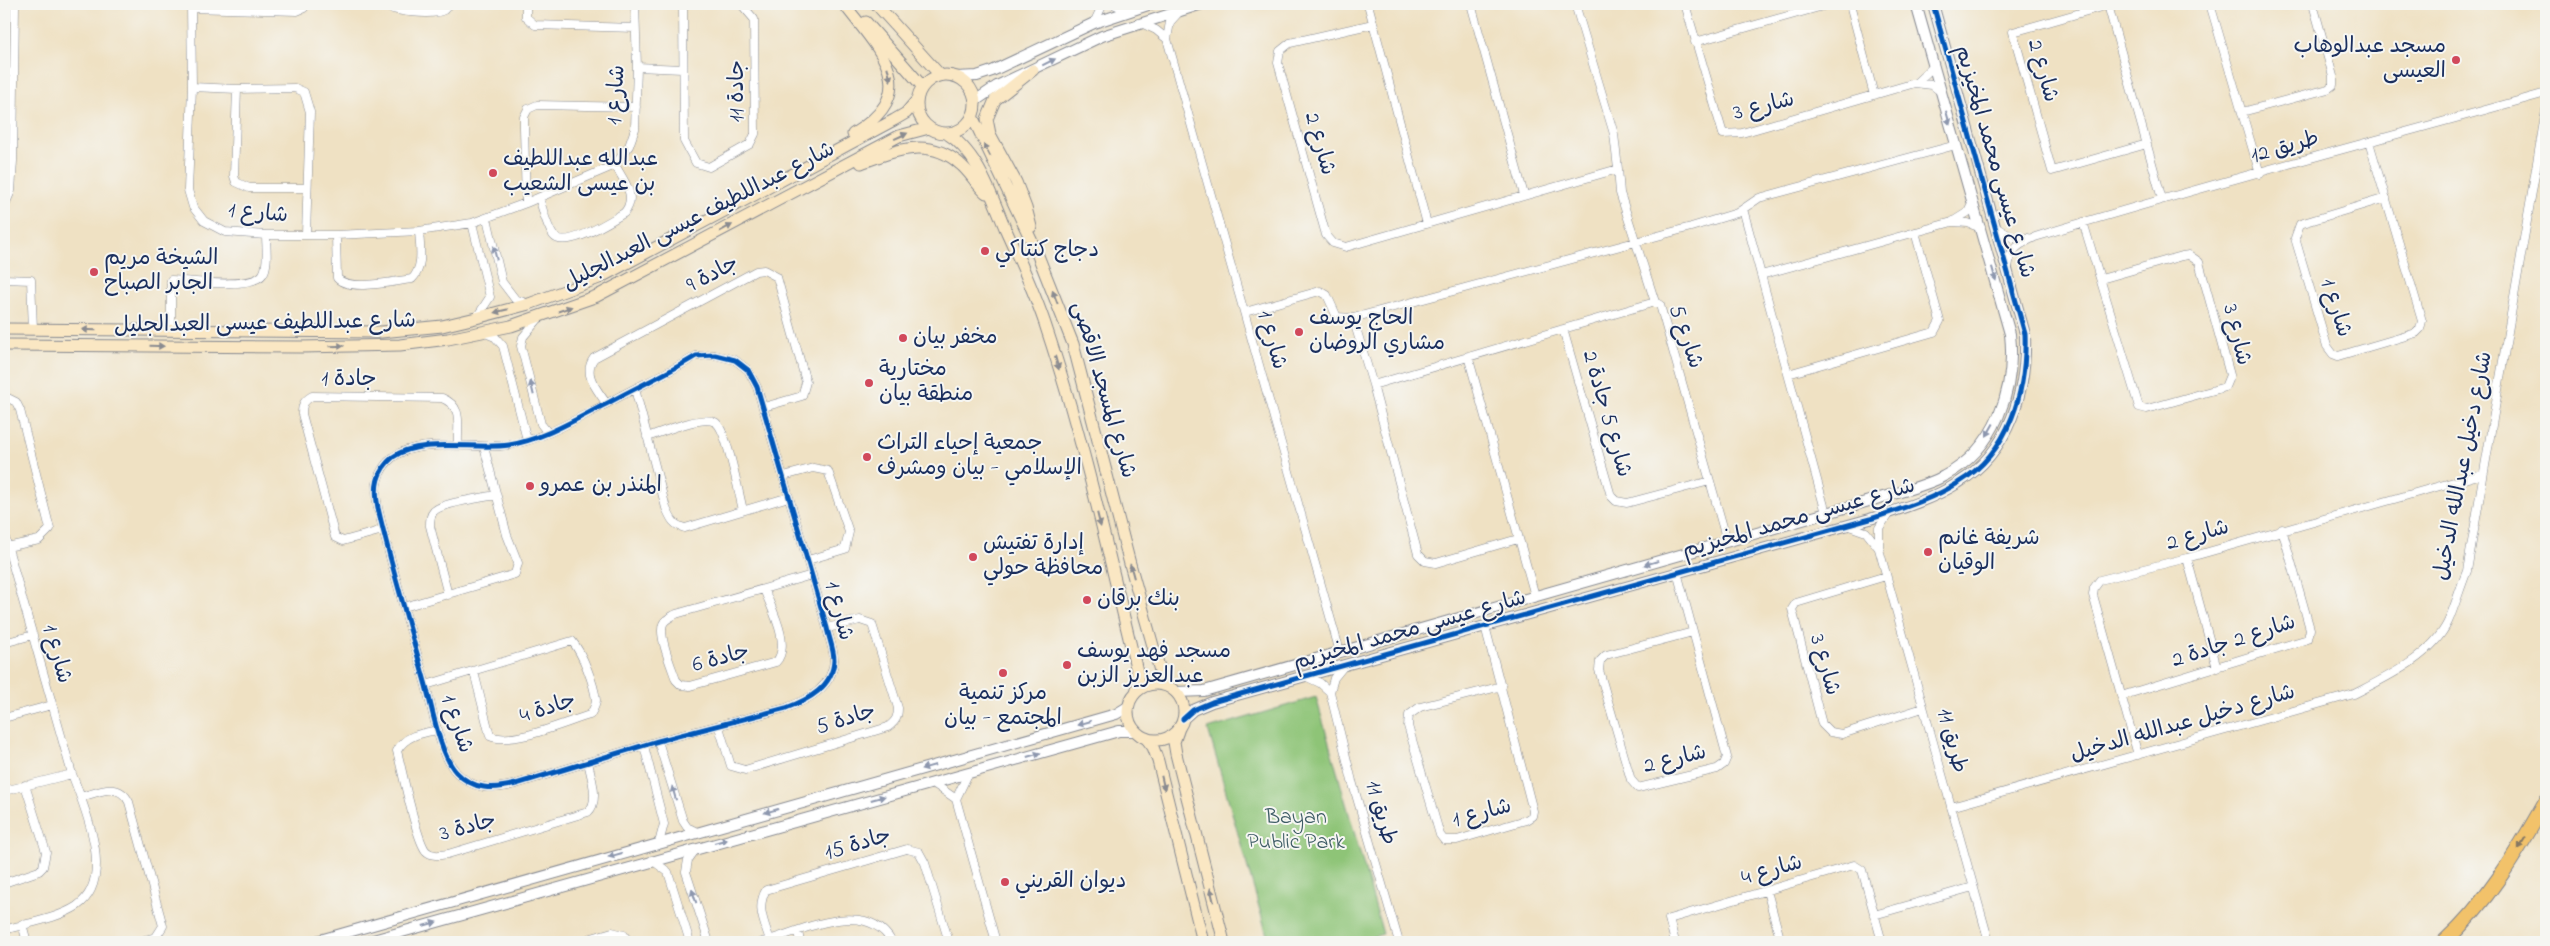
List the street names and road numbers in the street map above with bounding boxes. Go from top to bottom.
street label: شارع 2 [2018,36,2066,106]
street label: شارع عيسى محمد المخيزيم [1945,42,2043,282]
street label: جادة 11 [722,60,754,122]
street label: شارع 1 [599,64,635,126]
street label: شارع 3 [1730,84,1798,130]
street label: شارع 2 [1295,109,1343,179]
street label: طريق 12 [2247,123,2323,173]
street label: شارع عبداللطيف عيسى العبدالجليل [557,134,841,300]
street label: شارع 1 [227,195,289,233]
street label: جادة 9 [681,248,745,302]
street label: شارع 1 [2310,274,2360,342]
street label: شارع المسجد الاقصى [1062,298,1144,482]
street label: شارع 5 [1659,301,1711,373]
street label: شارع 3 [2213,301,2259,369]
street label: شارع عبداللطيف عيسى العبدالجليل [114,305,416,343]
street label: شارع 1 [1247,307,1295,373]
street label: شارع 5 جادة 2 [1573,347,1639,481]
street label: شارع دخيل عبدالله الدخيل [2426,349,2502,583]
street label: جادة 1 [321,364,377,396]
street label: شارع عيسى محمد المخيزيم [1679,470,1919,568]
street label: شارع 2 [2163,512,2233,560]
street label: شارع 1 [815,578,861,644]
street label: شارع عيسى محمد المخيزيم [1290,582,1530,680]
street label: شارع 2 جادة 2 [2168,607,2300,677]
street label: شارع 1 [32,621,80,687]
street label: شارع 3 [1800,631,1848,699]
street label: جادة 6 [689,636,753,682]
street label: شارع دخيل عبدالله الدخيل [2067,677,2299,771]
street label: جادة 4 [516,685,580,733]
street label: شارع 1 [431,690,481,758]
street label: جادة 5 [812,696,880,744]
street label: طريق 11 [1927,705,1975,777]
street label: شارع 2 [1640,737,1710,783]
street label: طريق 11 [1356,777,1404,849]
street label: شارع 1 [1449,791,1515,837]
street label: جادة 3 [436,805,500,851]
street label: جادة 15 [821,820,895,870]
street label: شارع 4 [1738,847,1806,895]

